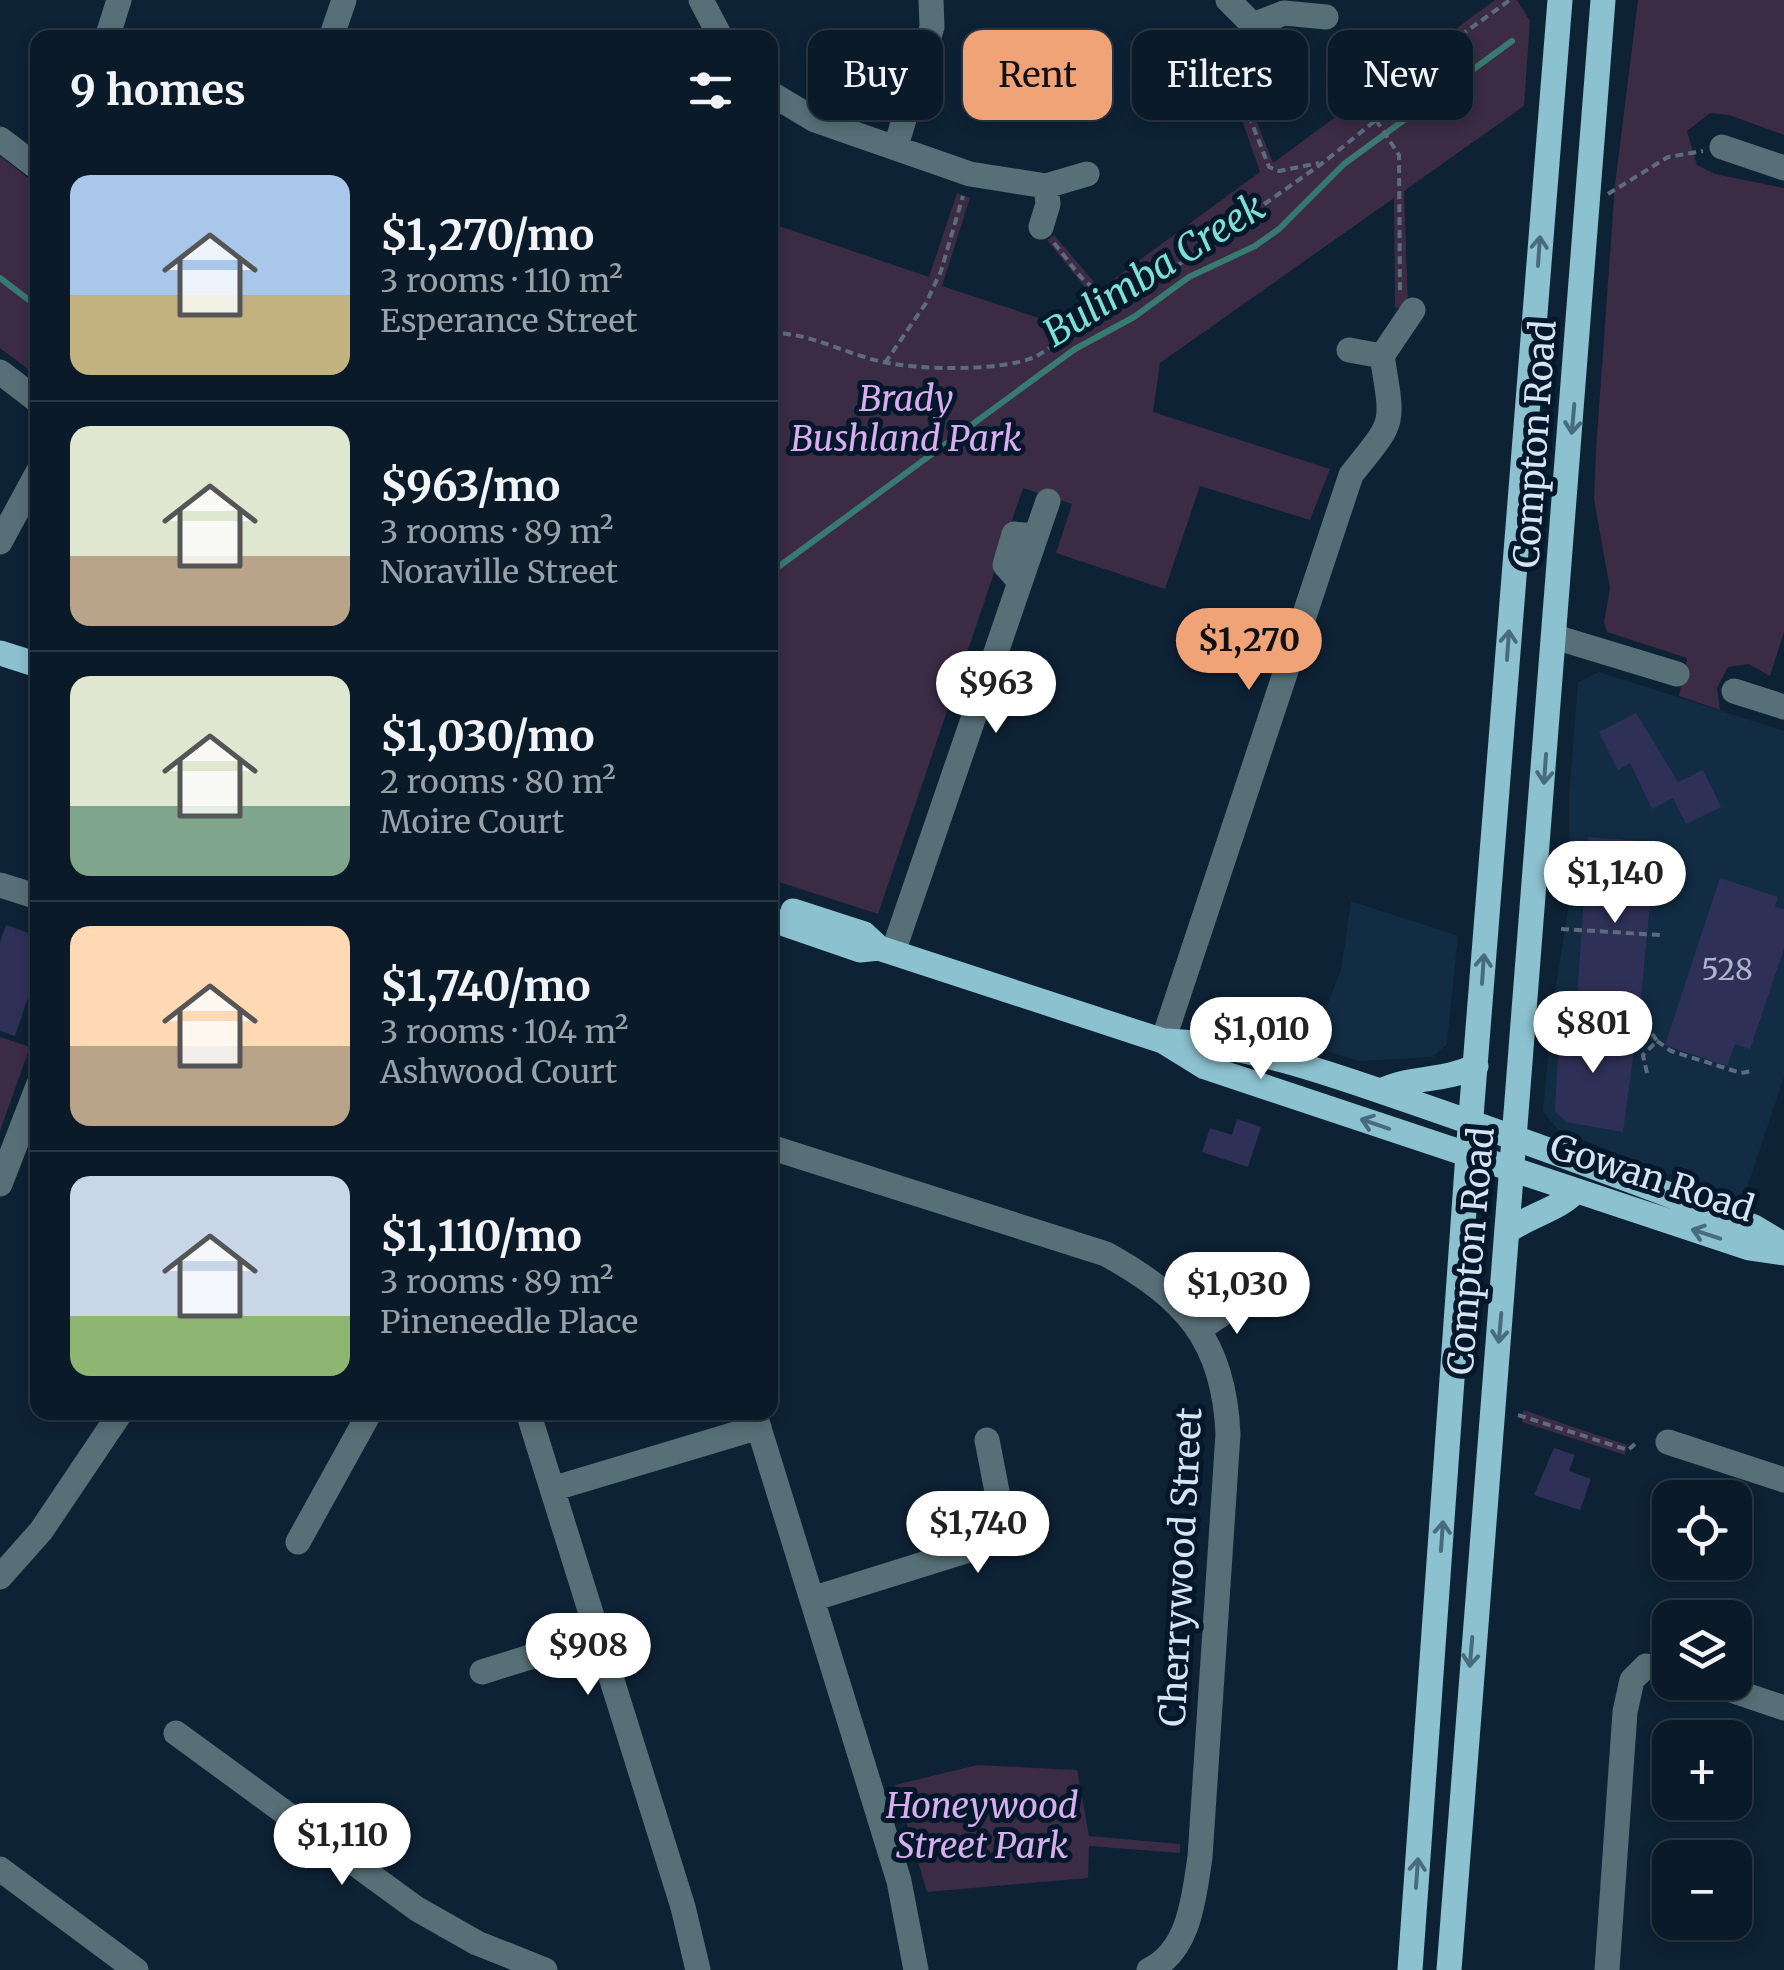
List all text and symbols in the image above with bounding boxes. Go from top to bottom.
chip: Buy [808,30,943,120]
chip: Rent [963,30,1112,120]
chip: Filters [1132,30,1308,120]
chip: New [1328,30,1473,120]
icon: filters [683,63,738,118]
text: 9 homes [70,64,246,116]
water label: Bulimba Creek [1035,183,1273,356]
text: $1,270/mo [380,209,594,261]
icon: home [150,215,270,335]
one-way arrow [1530,236,1549,268]
text: 3 rooms · 110 m² [380,261,623,301]
text: Esperance Street [380,301,638,341]
street label: Compton Road [1504,319,1566,569]
park label: Brady Bushland Park [790,377,1022,461]
one-way arrow [1563,402,1582,435]
text: $963/mo [380,460,560,512]
icon: home [150,466,270,586]
text: 3 rooms · 89 m² [380,512,613,552]
text: Noraville Street [380,552,618,592]
pin: $1,270 [1168,608,1330,693]
text: $1,270 [1198,620,1300,660]
one-way arrow [1498,629,1517,662]
pin: $963 [937,651,1055,736]
text: $963 [958,663,1034,703]
text: $1,030/mo [380,710,594,762]
icon: home [150,716,270,836]
one-way arrow [1535,753,1554,785]
text: 2 rooms · 80 m² [380,762,616,802]
text: Moire Court [380,802,564,842]
pin: $1,140 [1534,841,1696,926]
text: $1,140 [1566,853,1664,893]
house number: 528 [1701,950,1753,988]
one-way arrow [1474,954,1493,986]
text: $1,740/mo [380,960,591,1012]
icon: home [150,966,270,1086]
pin: $801 [1534,991,1652,1076]
pin: $1,010 [1180,997,1342,1082]
text: $801 [1555,1003,1631,1043]
text: $1,010 [1212,1009,1310,1049]
text: 3 rooms · 104 m² [380,1012,628,1052]
text: Ashwood Court [380,1052,617,1092]
one-way arrow [1360,1113,1392,1131]
street label: Gowan Road [1545,1124,1759,1232]
street label: Compton Road [1438,1125,1504,1377]
text: $1,110/mo [380,1210,582,1262]
icon: home [150,1216,270,1336]
one-way arrow [1691,1224,1723,1242]
pin: $1,030 [1156,1252,1318,1337]
text: 3 rooms · 89 m² [380,1262,613,1302]
text: $1,030 [1186,1264,1288,1304]
text: Pineneedle Place [380,1302,638,1342]
one-way arrow [1490,1312,1509,1344]
street label: Cherrywood Street [1151,1406,1211,1728]
map controls [1652,1480,1752,1940]
button: locate [1652,1480,1752,1580]
pin: $1,740 [897,1491,1059,1576]
text: $1,740 [928,1503,1028,1543]
one-way arrow [1433,1520,1452,1552]
button: layers [1652,1600,1752,1700]
pin: $908 [529,1613,647,1698]
text: $908 [548,1625,628,1665]
one-way arrow [1462,1635,1481,1667]
button: + [1652,1720,1752,1820]
park label: Honeywood Street Park [885,1784,1078,1868]
pin: $1,110 [261,1803,423,1888]
text: $1,110 [296,1815,388,1855]
button: − [1652,1840,1752,1940]
one-way arrow [1408,1857,1427,1889]

